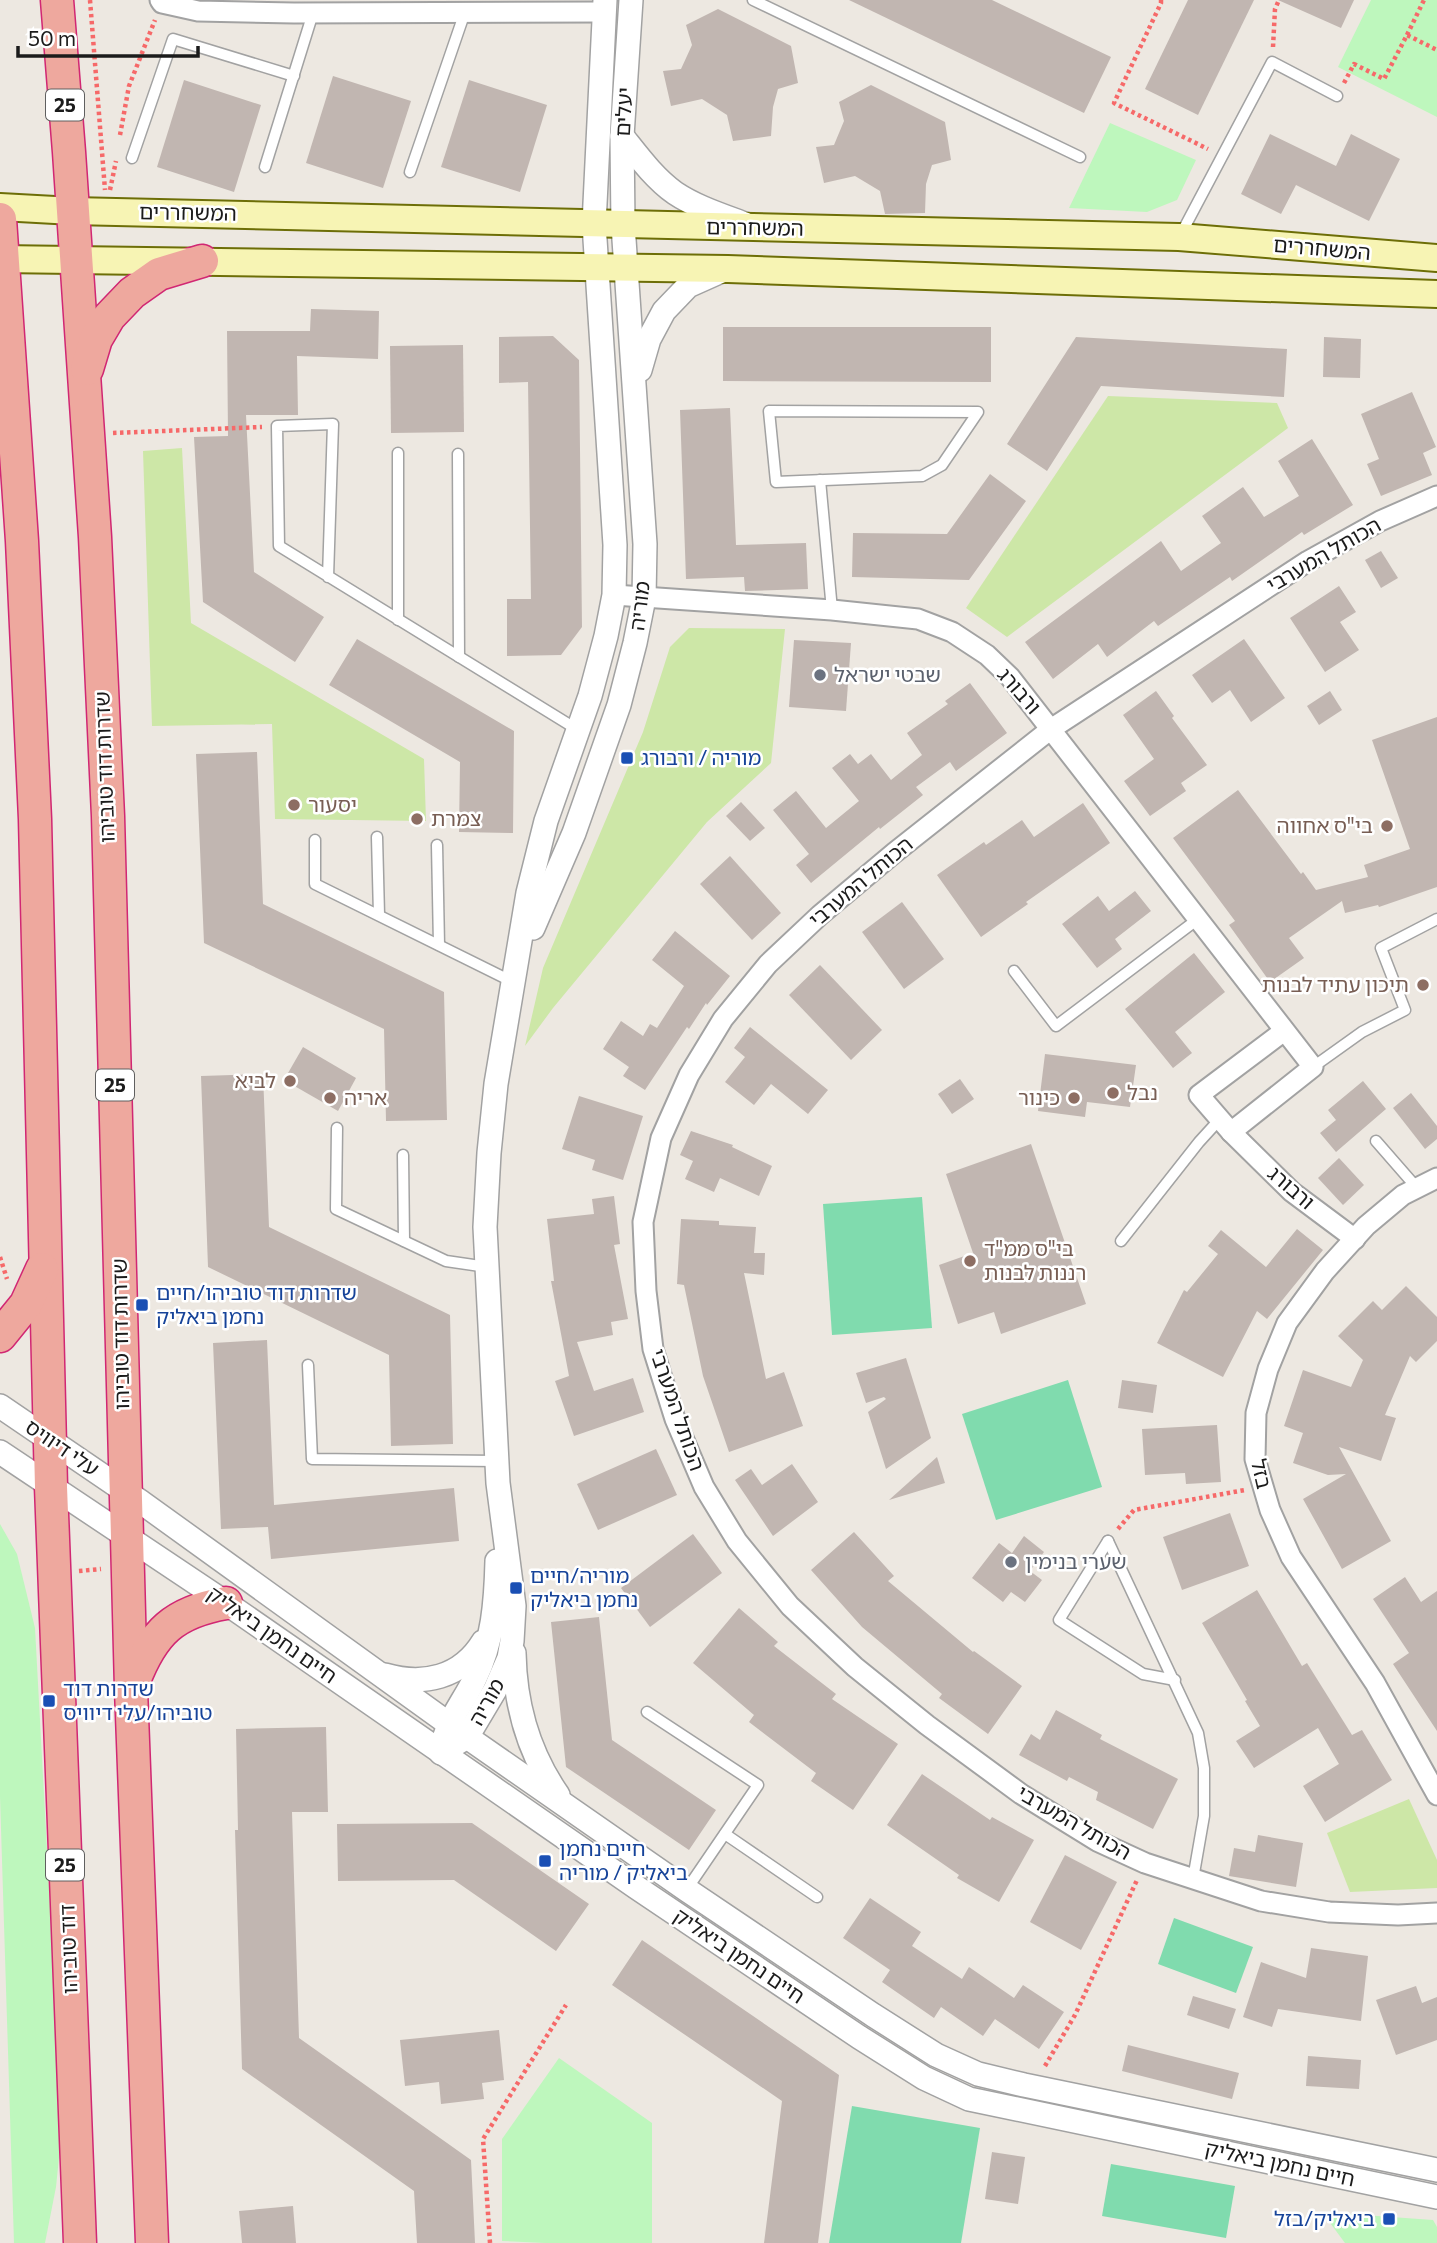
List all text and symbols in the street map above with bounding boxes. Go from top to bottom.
scale bar [18,14,198,58]
text: 50 m [28,25,76,50]
street label: יעלים [609,87,636,137]
road number: 25 [46,90,84,120]
street label: המשחררים [139,198,237,225]
street label: המשחררים [706,213,804,240]
street label: המשחררים [1272,231,1372,264]
street label: הכותל המערבי [1262,511,1385,596]
street label: מוריה [623,579,654,632]
place label: שבטי ישראל [834,661,941,686]
street label: ורבורג [993,662,1047,718]
marker: שבטי ישראל [812,667,828,683]
street label: שדרות דוד טוביהו [88,691,119,843]
place label: מוריה / ורבורג [641,744,762,769]
marker: מוריה / ורבורג [619,750,635,766]
place label: יסעור [308,791,357,816]
marker: יסעור [286,797,302,813]
place label: צמרת [431,805,481,830]
marker: צמרת [409,811,425,827]
place label: בי"ס אחווה [1276,812,1373,837]
marker: בי"ס אחווה [1379,818,1395,834]
street label: הכותל המערבי [803,830,917,931]
place label: תיכון עתיד לבנות [1262,971,1409,996]
marker: תיכון עתיד לבנות [1415,977,1431,993]
place label: לביא [234,1067,276,1092]
road number: 25 [96,1070,134,1100]
marker: לביא [282,1073,298,1089]
place label: נבל [1127,1079,1158,1104]
place label: אריה [344,1084,387,1109]
place label: כינור [1018,1084,1060,1109]
marker: נבל [1105,1085,1121,1101]
marker: אריה [322,1090,338,1106]
marker: כינור [1066,1090,1082,1106]
street label: ורבורג [1264,1160,1320,1214]
place label: בי"ס ממ"ד רננות לבנות [984,1235,1086,1284]
marker: בי"ס ממ"ד רננות לבנות [962,1253,978,1269]
street label: שדרות דוד טוביהו [106,1258,133,1410]
place label: שדרות דוד טוביהו/חיים נחמן ביאליק [156,1279,357,1328]
marker: שדרות דוד טוביהו/חיים נחמן ביאליק [134,1297,150,1313]
street label: הכותל המערבי [646,1345,711,1474]
street label: עלי דיוויס [21,1413,104,1480]
street label: בזל [1247,1456,1278,1491]
place label: שערי בנימין [1025,1548,1127,1573]
marker: שערי בנימין [1003,1554,1019,1570]
place label: מוריה/חיים נחמן ביאליק [530,1562,638,1611]
street label: חיים נחמן ביאליק [203,1580,342,1688]
marker: מוריה/חיים נחמן ביאליק [508,1580,524,1596]
street label: מוריה [463,1673,509,1729]
place label: שדרות דוד טוביהו/עלי דיוויס [63,1675,213,1724]
marker: שדרות דוד טוביהו/עלי דיוויס [41,1693,57,1709]
street label: הכותל המערבי [1013,1779,1136,1864]
place label: חיים נחמן ביאליק / מוריה [559,1835,688,1884]
road number: 25 [46,1850,84,1881]
marker: חיים נחמן ביאליק / מוריה [537,1853,553,1869]
street label: חיים נחמן ביאליק [670,1902,810,2008]
street label: דוד טוביהו [53,1904,82,1994]
street label: חיים נחמן ביאליק [1203,2134,1357,2191]
place label: ביאליק/בזל [1274,2205,1375,2230]
marker: ביאליק/בזל [1381,2211,1397,2227]

